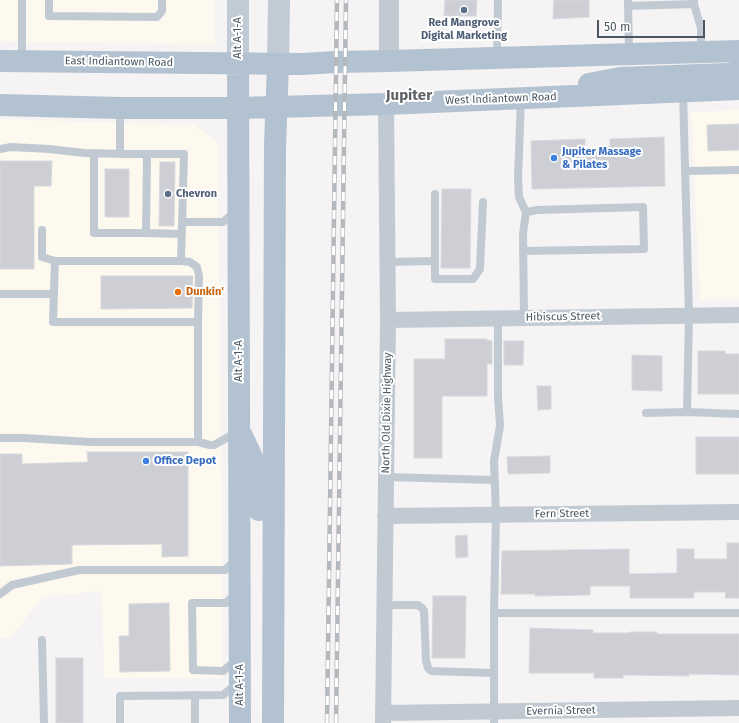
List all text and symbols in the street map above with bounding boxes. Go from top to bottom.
marker: Red Mangrove Digital Marketing [459,5,469,15]
scale bar [599,12,707,38]
place label: Red Mangrove Digital Marketing [421,16,507,42]
street label: Alt A-1-A [231,17,245,59]
text: 50 m [604,20,630,34]
street label: East Indiantown Road [65,54,173,70]
district label: Jupiter [386,87,432,105]
street label: West Indiantown Road [445,90,557,108]
place label: Jupiter Massage & Pilates [562,145,641,171]
marker: Jupiter Massage & Pilates [549,153,559,163]
place label: Chevron [176,187,217,201]
marker: Chevron [163,189,173,199]
place label: Dunkin' [186,285,224,299]
marker: Dunkin' [173,287,183,297]
street label: Hibiscus Street [525,310,601,324]
street label: Alt A-1-A [232,340,246,382]
street label: North Old Dixie Highway [379,352,395,474]
place label: Office Depot [154,454,216,468]
marker: Office Depot [141,456,151,466]
street label: Fern Street [535,507,589,521]
street label: Alt A-1-A [233,664,247,706]
street label: Evernia Street [526,704,596,718]

